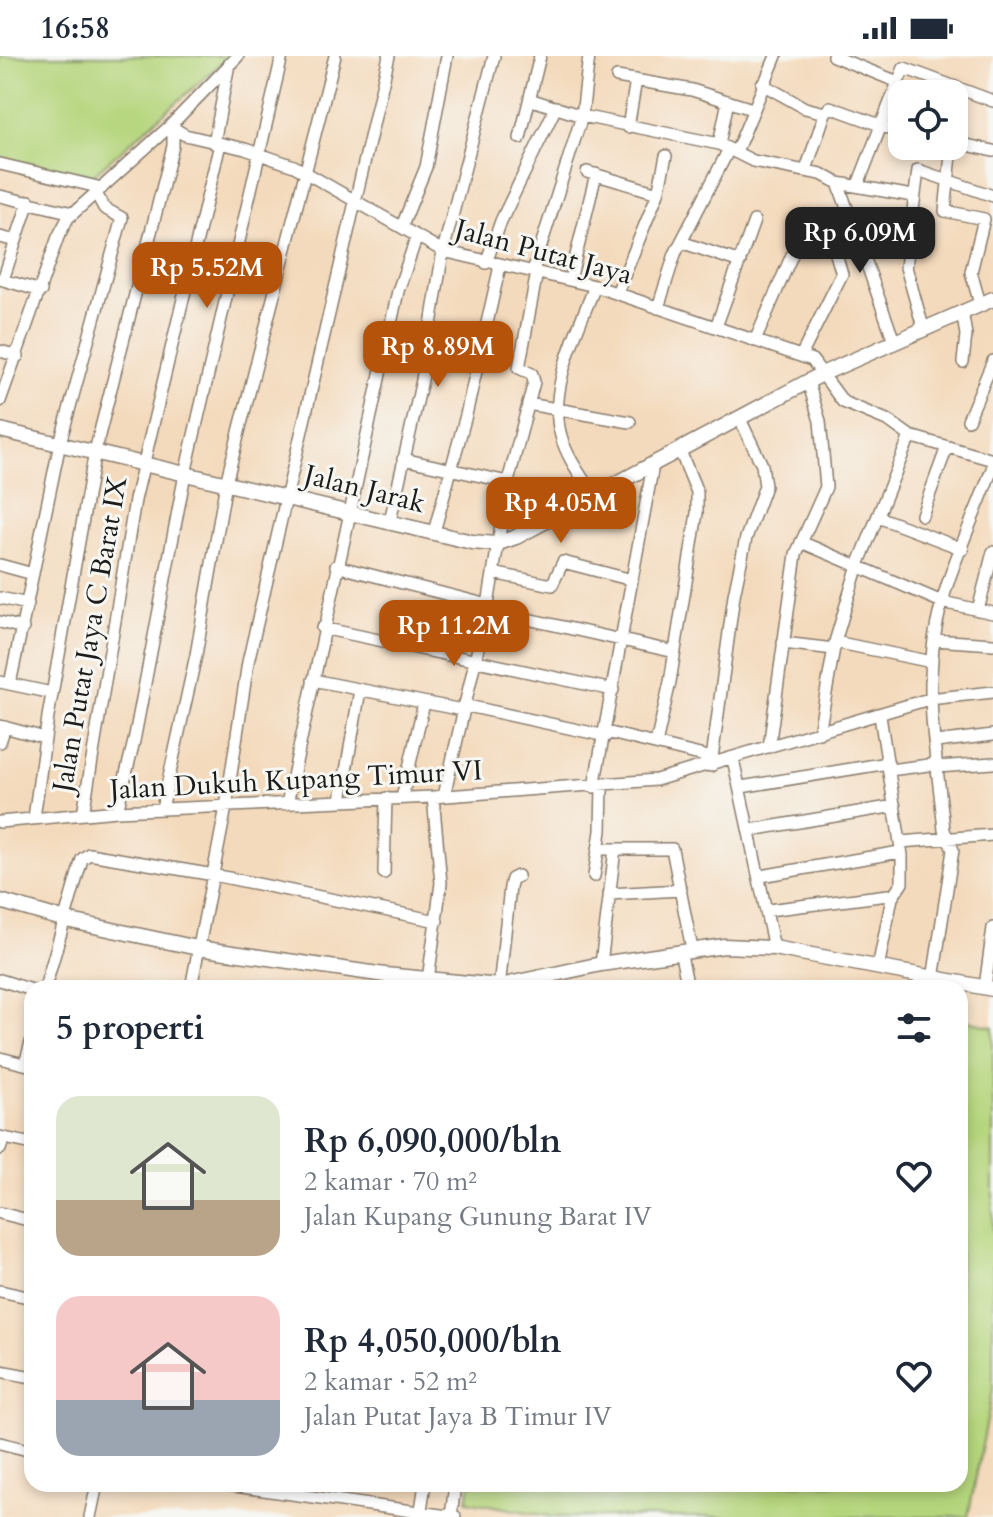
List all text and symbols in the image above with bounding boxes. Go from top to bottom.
text: 16:58 [40,8,110,49]
map controls [888,80,968,160]
button: locate [888,80,968,160]
pin: Rp 6.09M [777,207,943,275]
street label: Jalan Putat Jaya [447,209,637,294]
text: Rp 6.09M [803,215,917,250]
pin: Rp 5.52M [124,242,290,310]
text: Rp 5.52M [150,250,264,285]
pin: Rp 8.89M [355,321,521,389]
text: Rp 8.89M [381,329,495,364]
street label: Jalan Jarak [297,455,429,522]
street label: Jalan Putat Jaya C Barat IX [43,473,136,799]
pin: Rp 4.05M [478,477,644,545]
text: Rp 4.05M [504,485,618,520]
pin: Rp 11.2M [371,600,537,668]
text: Rp 11.2M [397,608,511,643]
street label: Jalan Dukuh Kupang Timur VI [105,751,483,809]
text: 5 properti [56,1005,204,1051]
icon: filters [892,1006,936,1050]
text: Rp 6,090,000/bln [304,1118,561,1164]
icon: home [120,1128,216,1224]
icon: heart [892,1154,936,1198]
text: 2 kamar · 70 m² [304,1164,477,1199]
text: Jalan Kupang Gunung Barat IV [304,1199,652,1234]
text: Rp 4,050,000/bln [304,1318,561,1364]
icon: home [120,1328,216,1424]
icon: heart [892,1354,936,1398]
text: 2 kamar · 52 m² [304,1364,477,1399]
text: Jalan Putat Jaya B Timur IV [304,1399,612,1434]

